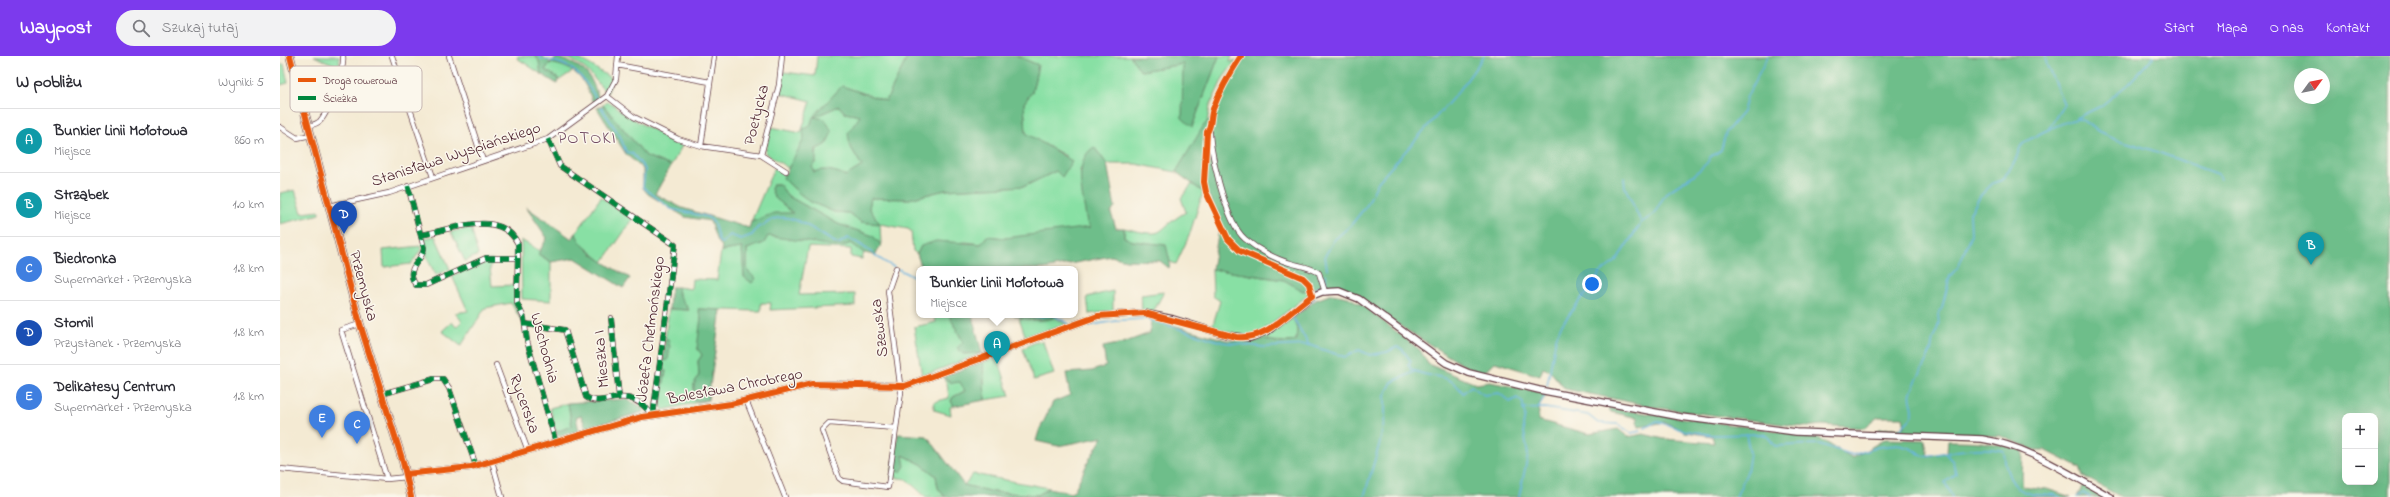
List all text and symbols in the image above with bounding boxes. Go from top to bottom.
search box [116,10,396,46]
text: Waypost [20,15,92,42]
icon: search [130,17,152,39]
text: Szukaj tutaj [162,17,237,39]
text: Start [2164,18,2194,39]
text: Mapa [2216,18,2248,39]
text: O nas [2270,18,2304,39]
text: Kontakt [2326,18,2370,39]
legend [290,66,422,112]
north arrow [2294,68,2330,104]
text: W pobliżu [16,70,82,95]
text: Wyniki: 5 [218,73,264,92]
text: Droga rowerowa [322,73,397,90]
street label: Poetycka [738,82,776,148]
text: Ścieżka [323,91,357,107]
street label: Stanisława Wyspiańskiego [368,116,544,194]
text: Bunkier Linii Mołotowa [54,120,188,142]
district label: POTOKI [557,126,617,151]
text: A [25,131,33,150]
text: 860 m [234,131,264,150]
text: Miejsce [54,142,91,161]
text: Strząbek [54,184,109,206]
text: B [25,195,33,214]
text: 1.0 km [233,195,264,214]
pin: D [331,201,357,234]
text: Miejsce [54,206,91,225]
pin: B [2298,232,2324,265]
text: Biedronka [54,248,116,270]
street label: Przemyska [342,248,384,324]
street label: Józefa Chełmońskiego [630,255,672,403]
text: C [25,259,33,278]
text: 1.8 km [233,259,264,278]
popup [916,266,1078,318]
text: Supermarket · Przemyska [54,270,192,289]
text: Bunkier Linii Mołotowa [930,272,1064,294]
your location [1582,274,1602,294]
text: Miejsce [930,294,967,313]
street label: Szewska [865,298,895,358]
street label: Wschodnia [523,310,565,386]
text: Stomil [54,312,93,334]
text: D [24,323,34,342]
text: 1.8 km [233,323,264,342]
street label: Mieszka I [588,329,616,389]
pin: A [984,331,1010,364]
text: Przystanek · Przemyska [54,334,181,353]
street label: Bolesława Chrobrego [664,362,805,412]
street label: Rycerska [502,371,546,437]
text: Delikatesy Centrum [54,376,175,398]
text: E [25,387,33,406]
text: 1.8 km [233,387,264,406]
text: Supermarket · Przemyska [54,398,192,417]
pin: E [309,405,335,438]
pin: C [344,411,370,444]
map controls [2342,413,2378,485]
button: + [2342,413,2378,449]
button: − [2342,449,2378,485]

